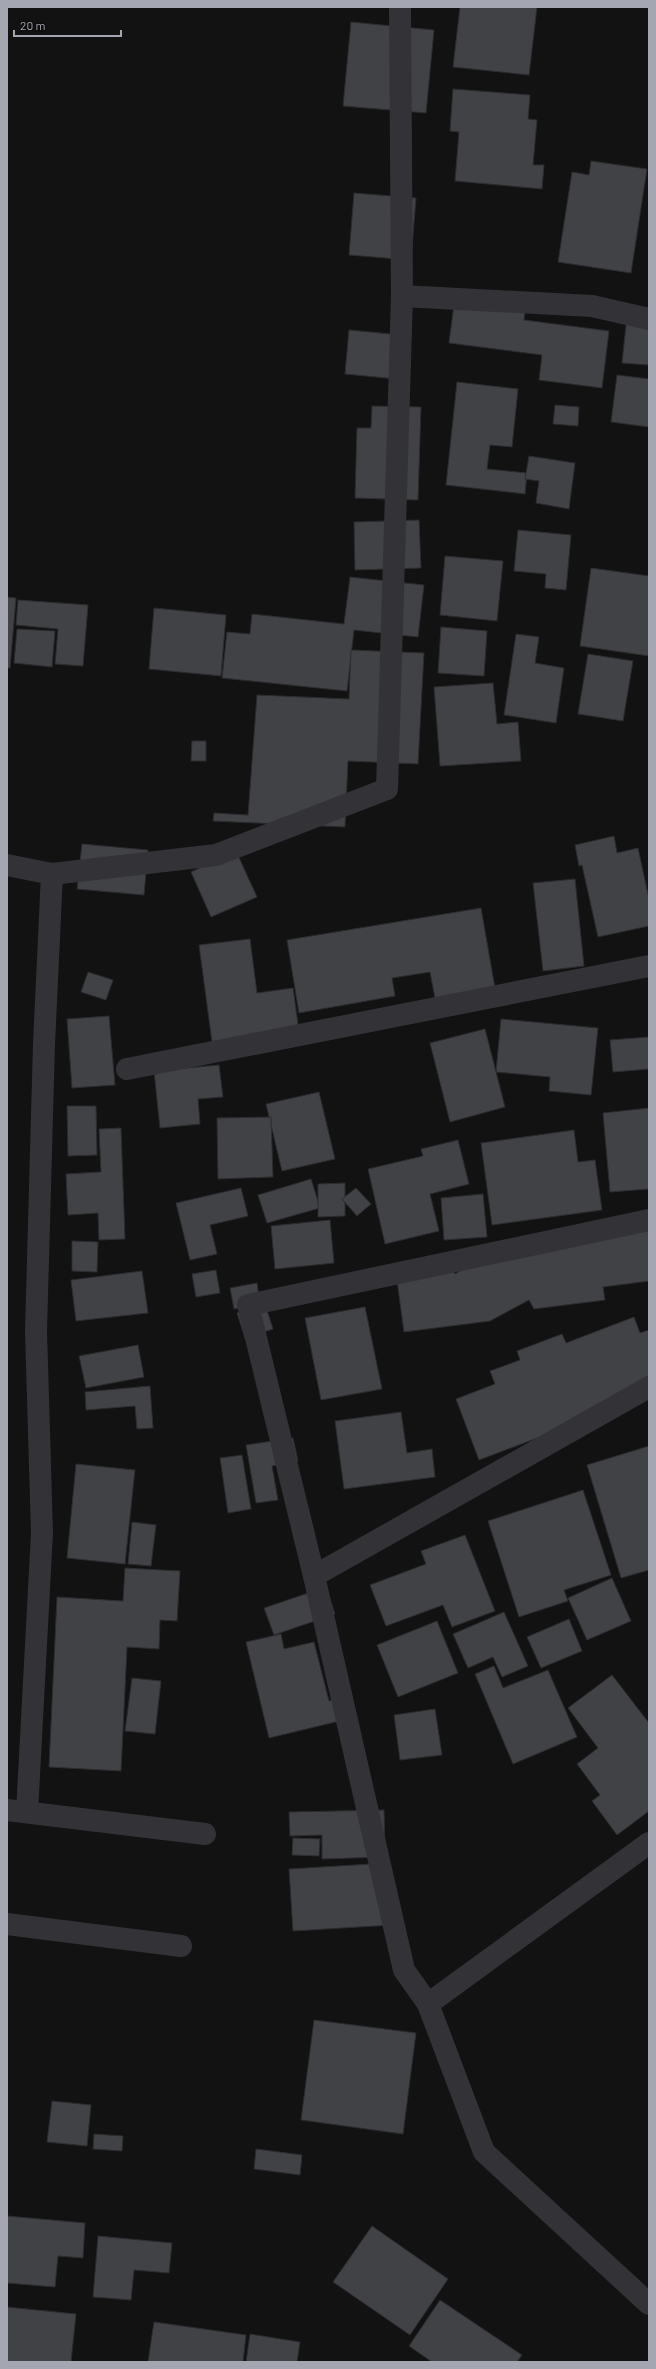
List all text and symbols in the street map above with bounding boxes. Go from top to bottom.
scale bar [14,12,121,38]
text: 20 m [20,18,46,32]

